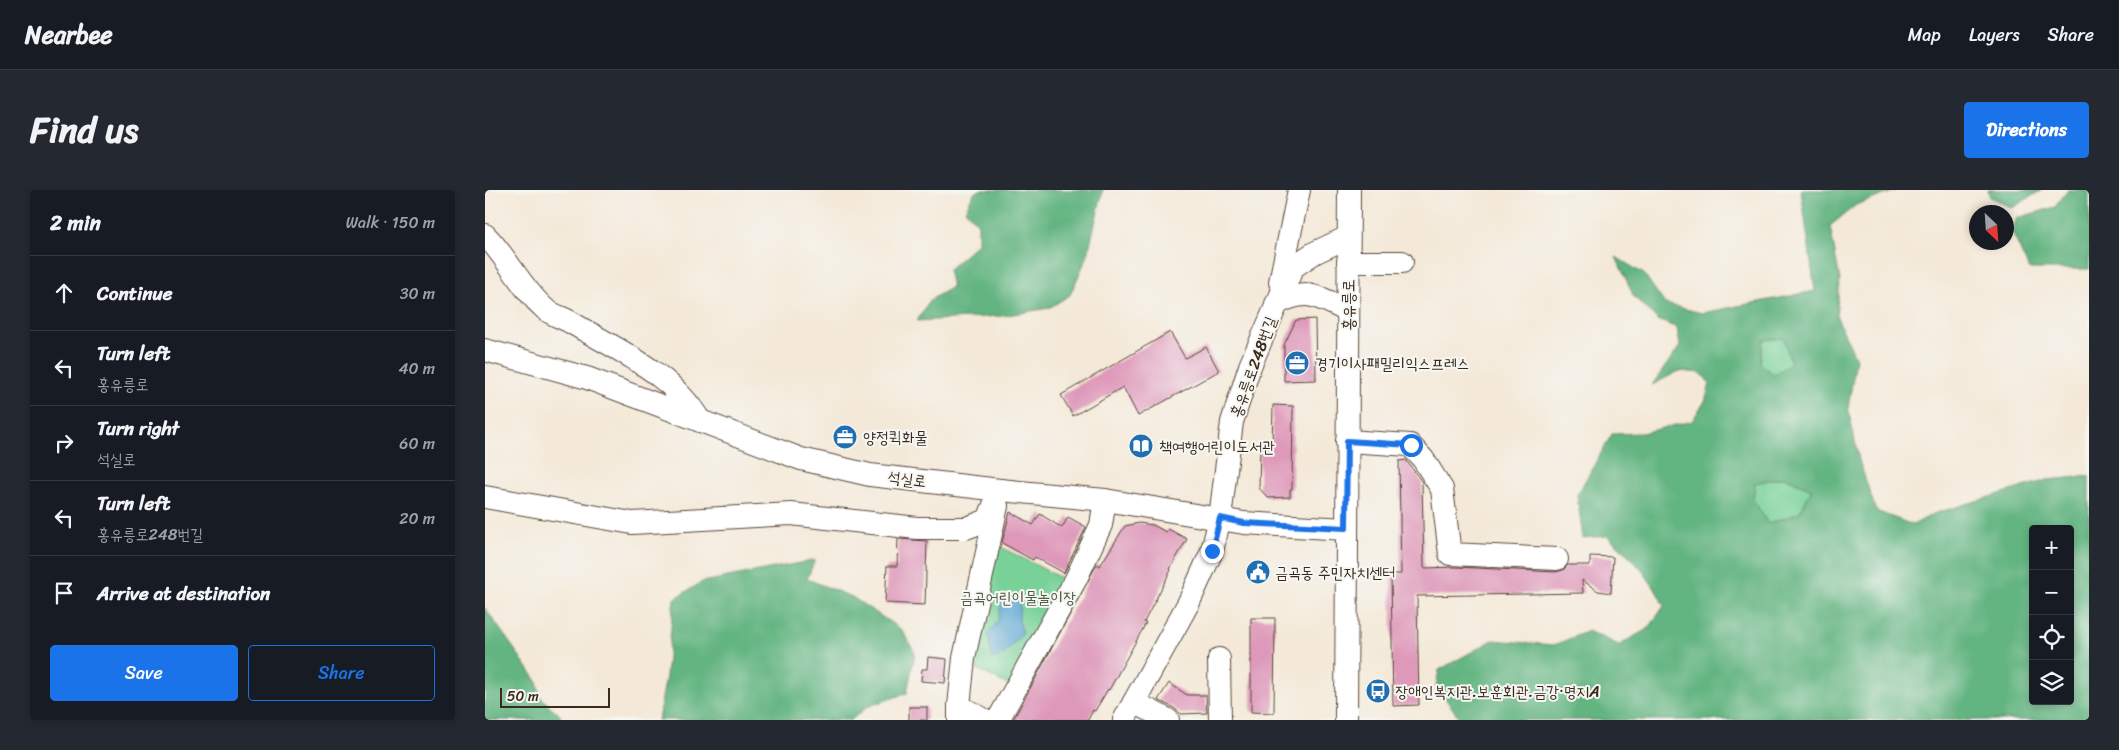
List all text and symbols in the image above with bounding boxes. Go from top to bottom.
text: Nearbee [25,14,113,56]
text: Map [1908,19,1941,51]
text: Layers [1969,19,2020,51]
text: Share [2048,19,2094,51]
text: Find us [30,99,138,161]
button: Directions [1964,102,2089,158]
text: 2 min [50,204,101,242]
north arrow [1969,205,2014,250]
text: Walk · 150 m [346,208,435,237]
text: Continue [97,277,173,310]
icon: ahead [50,279,78,307]
text: 30 m [400,279,435,308]
street label: 홍유릉로 [1334,279,1363,331]
street label: 홍유릉로248번길 [1221,312,1285,422]
text: Turn left [97,337,170,370]
place label: 경기이사패밀리익스프레스 [1315,349,1470,378]
office icon: 경기이사패밀리익스프레스 [1284,350,1310,376]
icon: left [50,354,78,382]
text: 40 m [398,354,435,383]
text: 홍유릉로 [97,370,149,399]
text: Turn right [97,412,179,445]
place label: 양정퀵화물 [863,423,928,452]
office icon: 양정퀵화물 [832,424,858,450]
icon: right [50,429,78,457]
text: 60 m [399,429,435,458]
place label: 책여행어린이도서관 [1159,432,1275,461]
library icon: 책여행어린이도서관 [1128,433,1154,459]
route start [1400,434,1423,457]
text: 석실로 [97,445,136,474]
street label: 석실로 [886,462,928,496]
text: Turn left [97,487,170,520]
icon: left [50,504,78,532]
text: 20 m [399,504,435,533]
text: 홍유릉로248번길 [97,520,203,549]
map controls [2029,525,2074,705]
button: + [2029,525,2074,570]
route end [1201,540,1224,563]
place label: 금곡동 주민자치센터 [1275,558,1395,587]
public building icon: 금곡동 주민자치센터 [1245,559,1271,585]
button: − [2029,570,2074,615]
text: Arrive at destination [97,577,270,610]
icon: arrive [50,579,78,607]
park label: 금곡어린이물놀이장 [960,583,1076,612]
button: locate [2029,615,2074,660]
button: Save [50,645,238,701]
button: Share [248,645,435,701]
button: layers [2029,660,2074,705]
place label: 장애인복지관.보훈회관.금강·명지A [1395,677,1600,706]
bus stop icon: 장애인복지관.보훈회관.금강·명지A [1365,678,1391,704]
text: 50 m [507,684,539,709]
scale bar [500,685,610,708]

